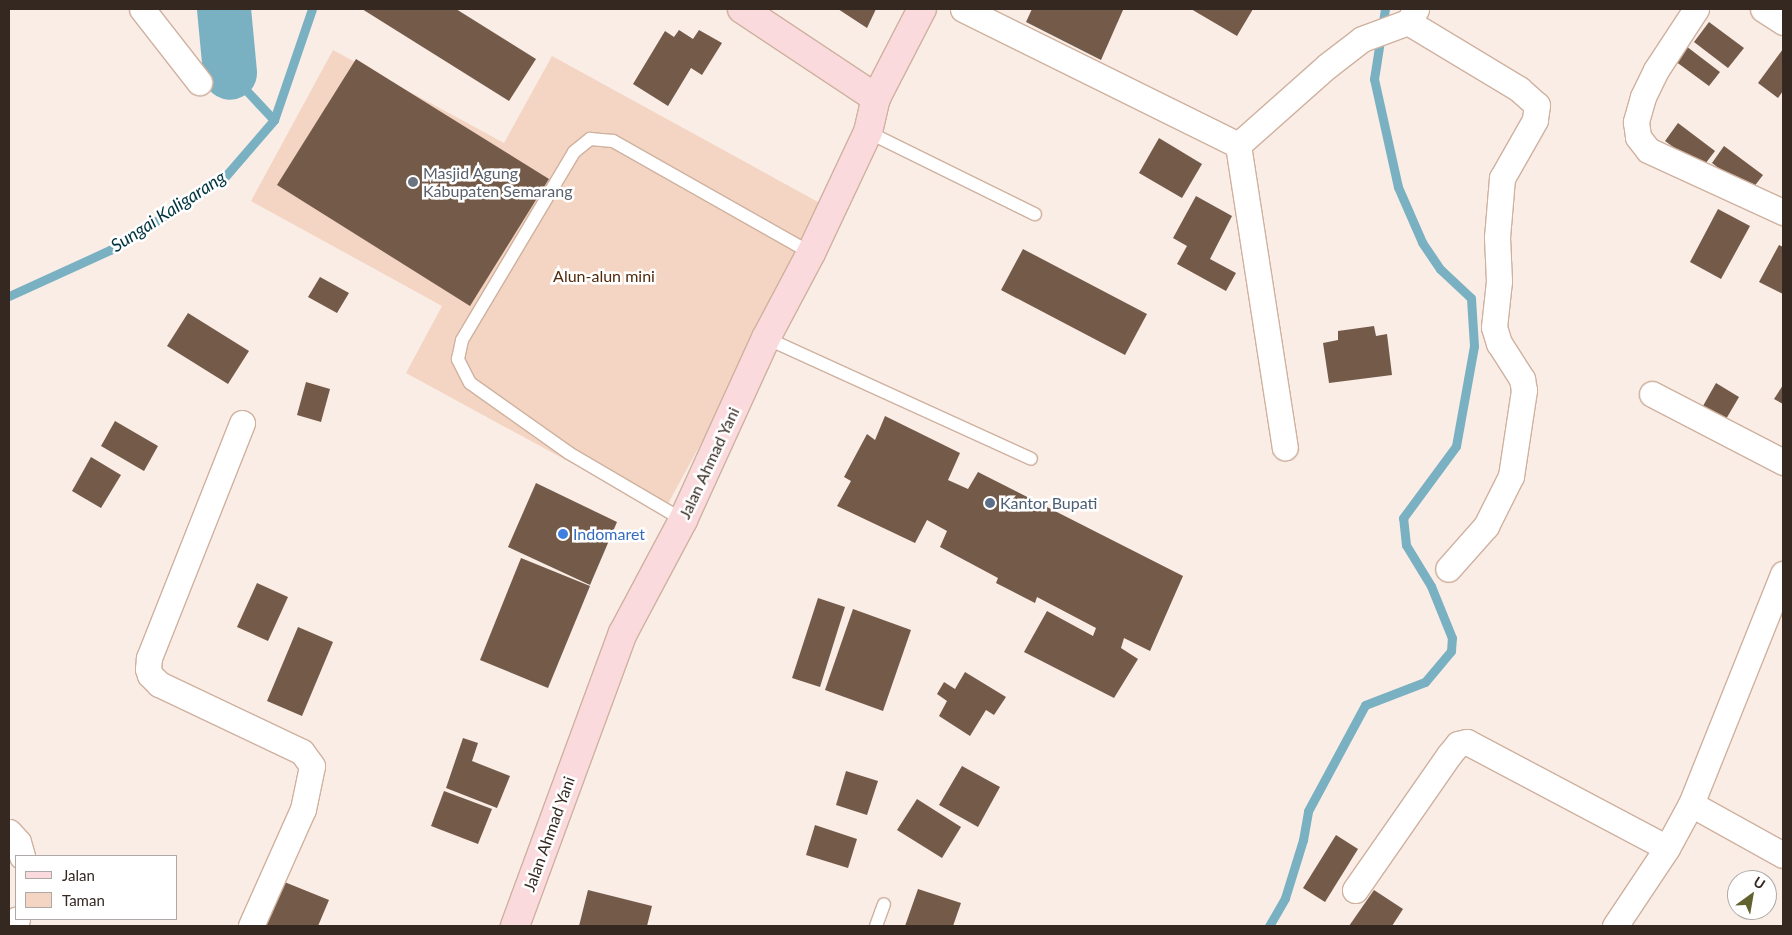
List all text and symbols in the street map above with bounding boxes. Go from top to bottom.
place label: Masjid Agung Kabupaten Semarang [423,163,572,201]
water label: Sungai Kaligarang [106,166,230,256]
marker: Masjid Agung Kabupaten Semarang [407,176,419,188]
park label: Alun-alun mini [553,266,655,286]
street label: Jalan Ahmad Yani [675,404,743,522]
place label: Kantor Bupati [1000,493,1098,513]
marker: Kantor Bupati [984,497,996,509]
place label: Indomaret [573,524,645,544]
marker: Indomaret [557,528,569,540]
street label: Jalan Ahmad Yani [519,773,579,895]
legend [15,855,178,920]
text: Jalan [62,866,95,884]
north arrow [1727,870,1777,920]
text: U [1751,873,1769,893]
text: Taman [62,891,105,909]

